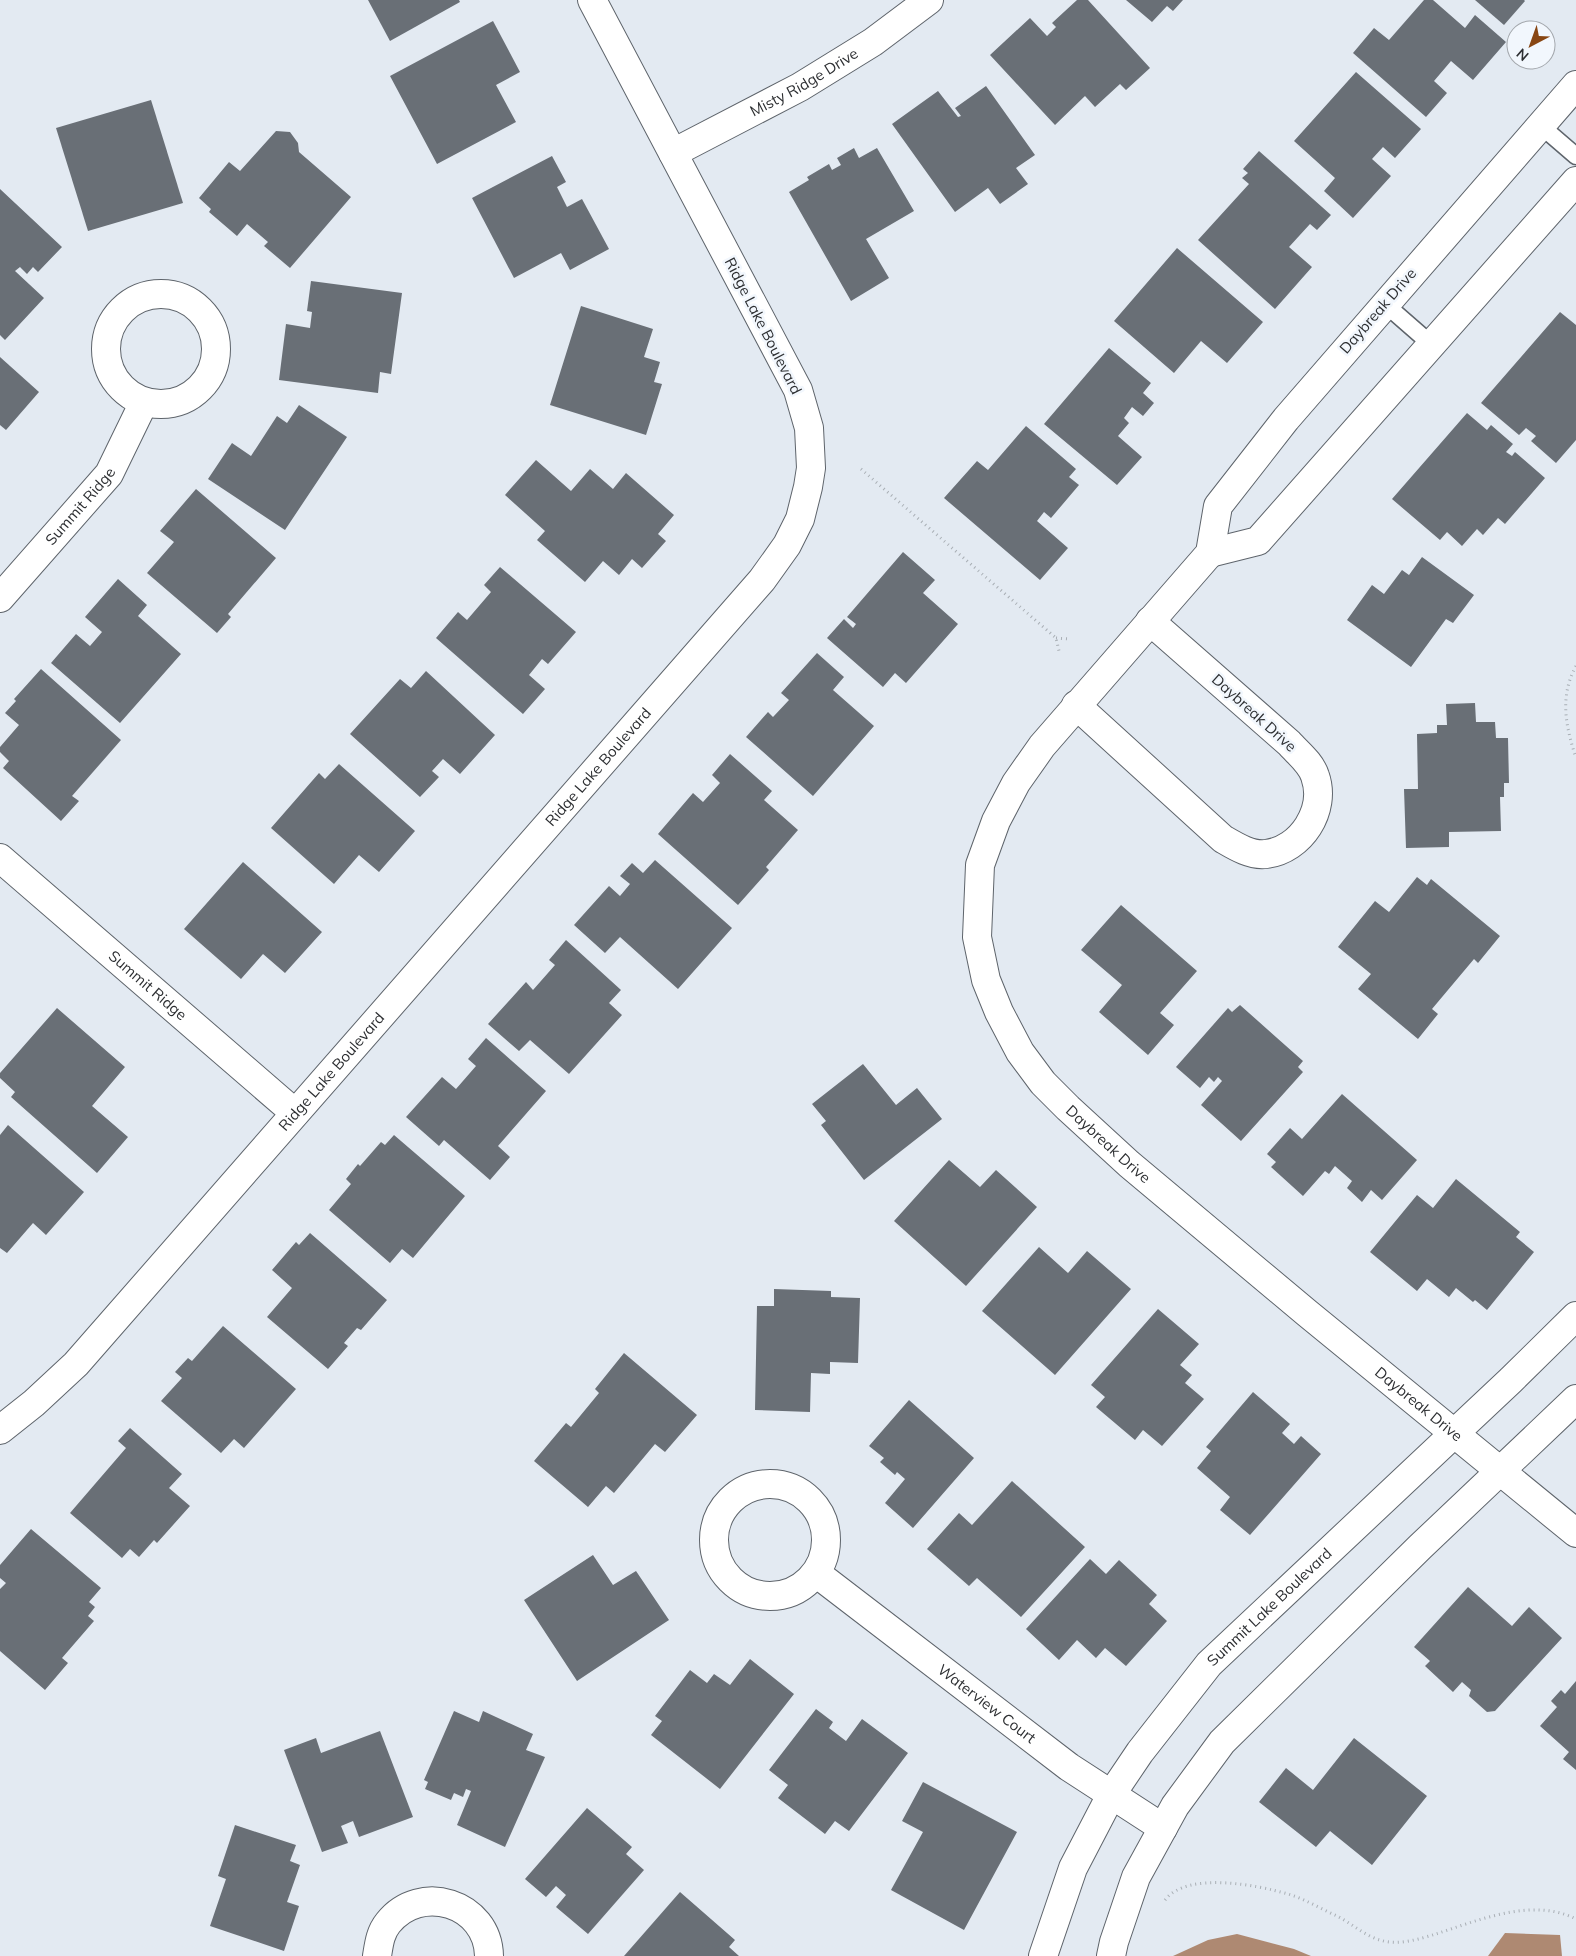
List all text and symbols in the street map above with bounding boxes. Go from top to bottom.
north arrow [1506,20,1556,70]
street label: Misty Ridge Drive [747,44,861,120]
text: N [1513,45,1532,65]
street label: Ridge Lake Boulevard [721,254,806,397]
street label: Daybreak Drive [1335,264,1420,357]
street label: Summit Ridge [41,465,120,549]
street label: Daybreak Drive [1208,670,1301,756]
street label: Ridge Lake Boulevard [541,703,655,830]
street label: Summit Ridge [105,946,191,1024]
street label: Ridge Lake Boulevard [274,1008,388,1135]
street label: Daybreak Drive [1062,1101,1155,1187]
street label: Daybreak Drive [1371,1362,1467,1445]
street label: Summit Lake Boulevard [1203,1544,1335,1670]
street label: Waterview Court [934,1660,1040,1747]

